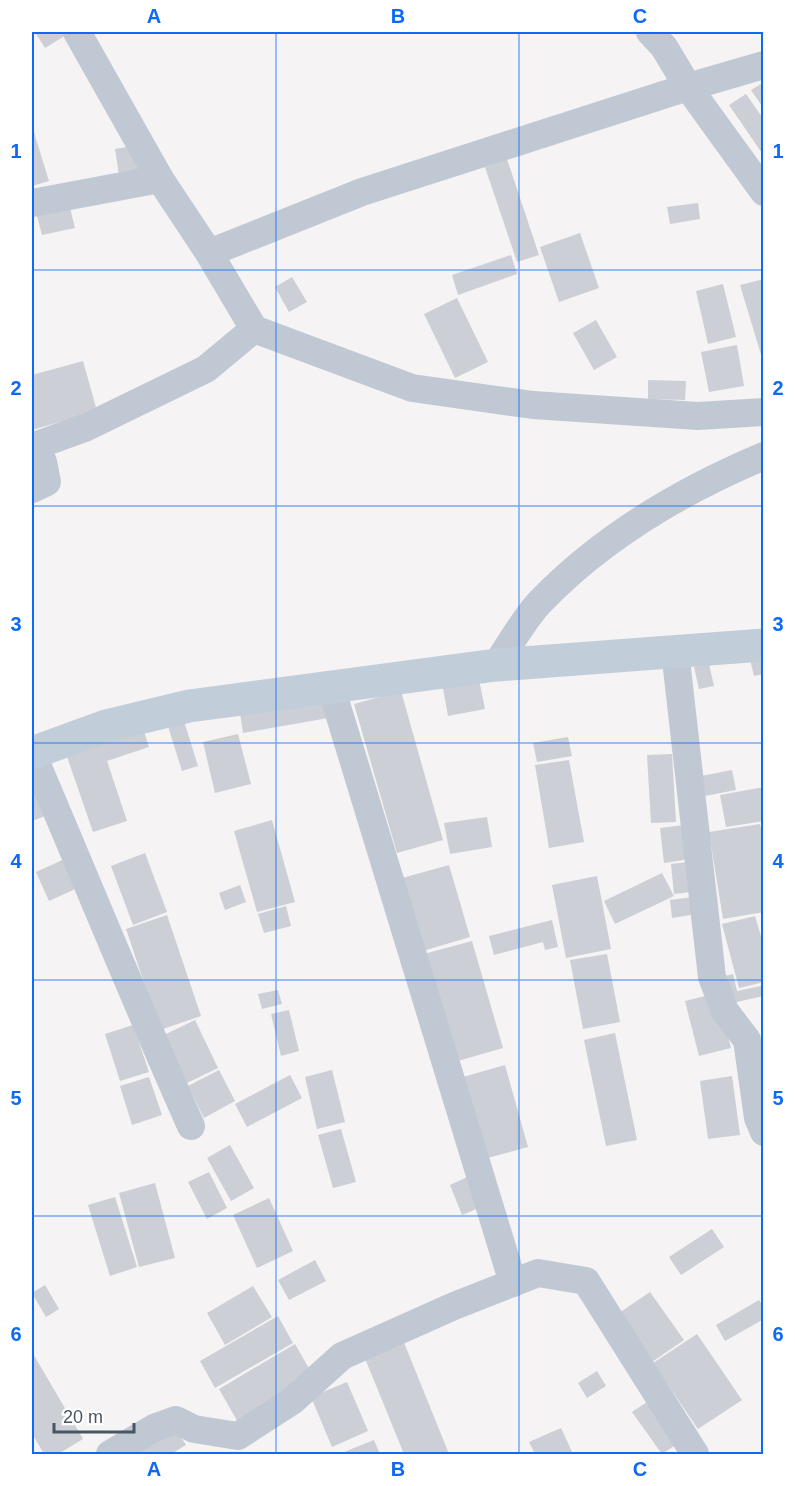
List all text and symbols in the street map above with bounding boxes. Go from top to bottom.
text: A [147,5,161,27]
text: B [391,5,405,27]
text: C [633,5,647,27]
text: 1 [10,140,22,162]
text: 1 [772,140,784,162]
text: 2 [10,377,22,399]
text: 2 [772,377,784,399]
text: 3 [10,613,22,635]
text: 3 [772,613,784,635]
text: 4 [10,850,22,872]
text: 4 [772,850,784,872]
text: 5 [10,1087,22,1109]
text: 5 [772,1087,784,1109]
text: 6 [10,1323,22,1345]
text: 6 [772,1323,784,1345]
scale bar [54,1396,134,1434]
text: 20 m [63,1407,103,1427]
text: A [147,1458,161,1480]
text: B [391,1458,405,1480]
text: C [633,1458,647,1480]

